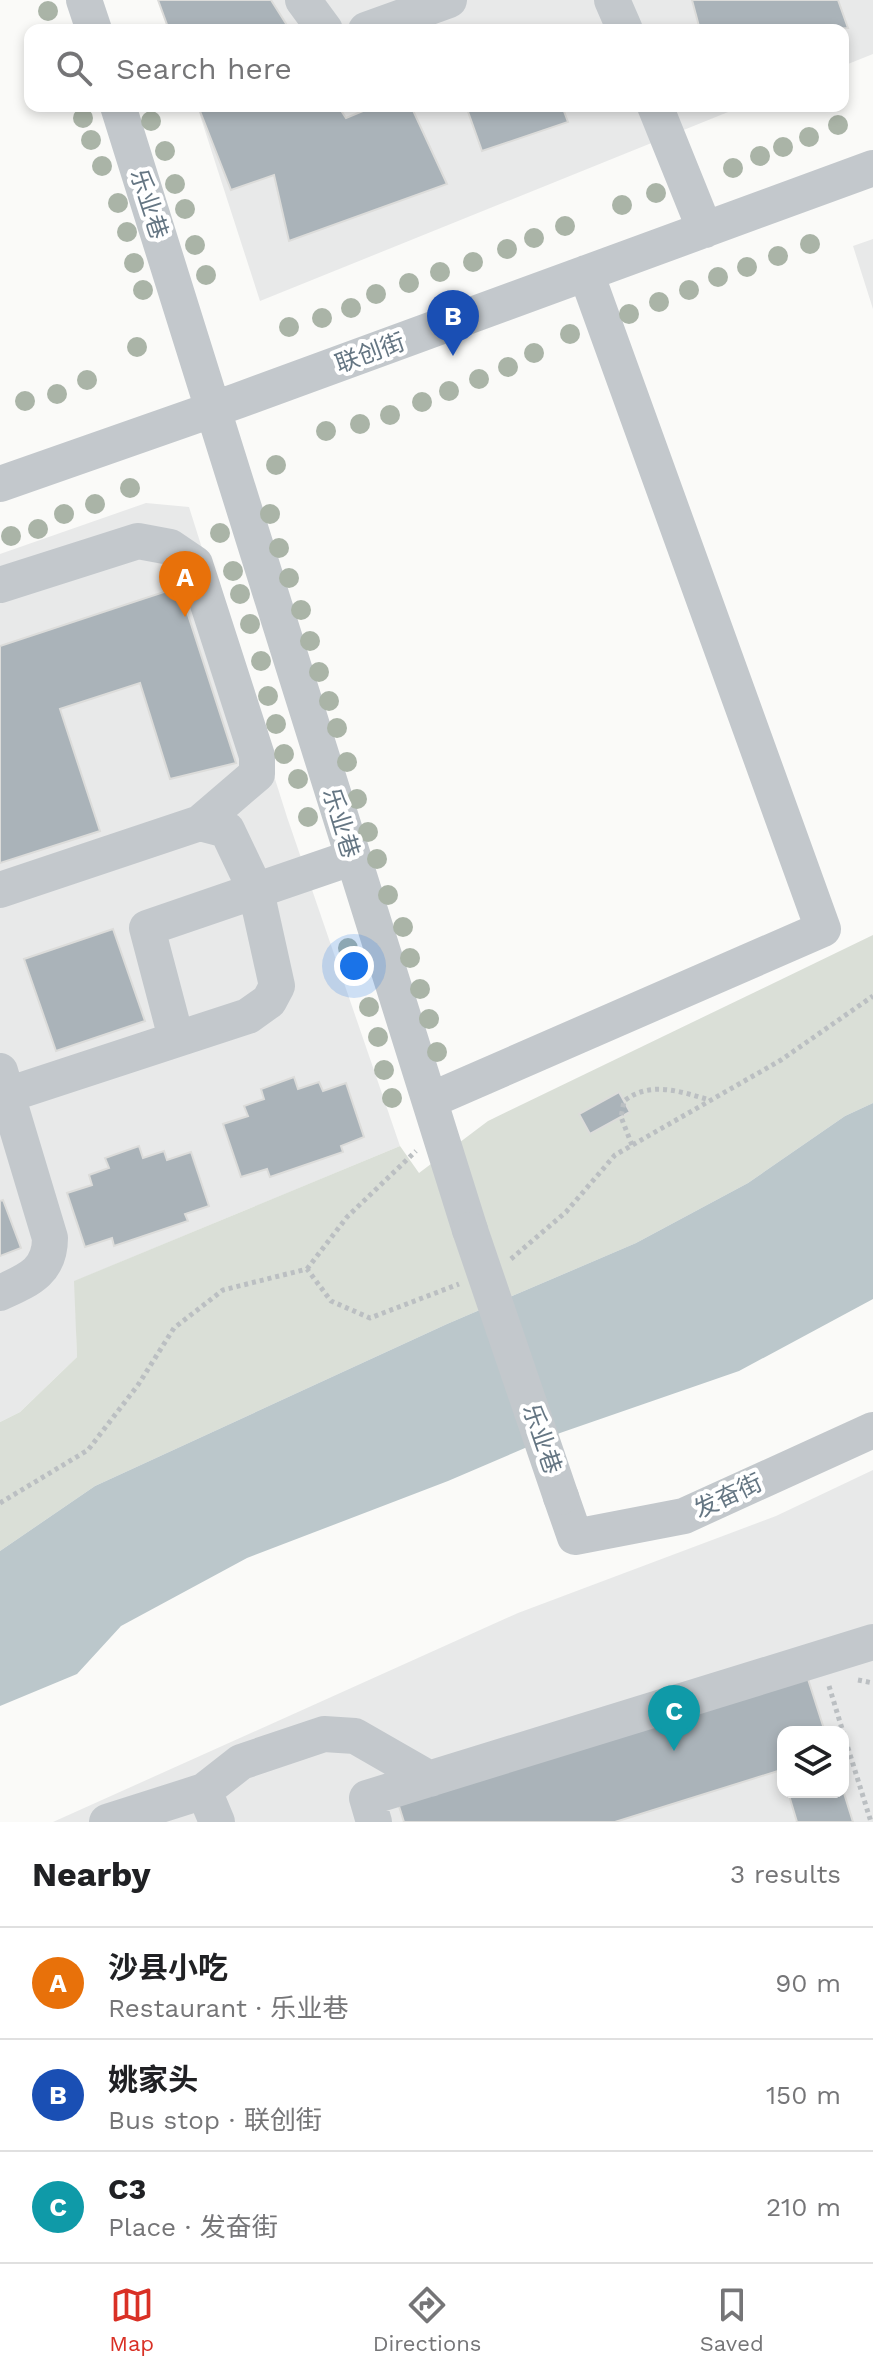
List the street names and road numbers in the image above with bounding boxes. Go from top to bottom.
street label: 乐业巷 [125,165,173,243]
street label: 联创街 [331,328,409,378]
street label: 乐业巷 [317,784,365,862]
street label: 乐业巷 [517,1400,567,1478]
street label: 发奋街 [689,1468,767,1524]

